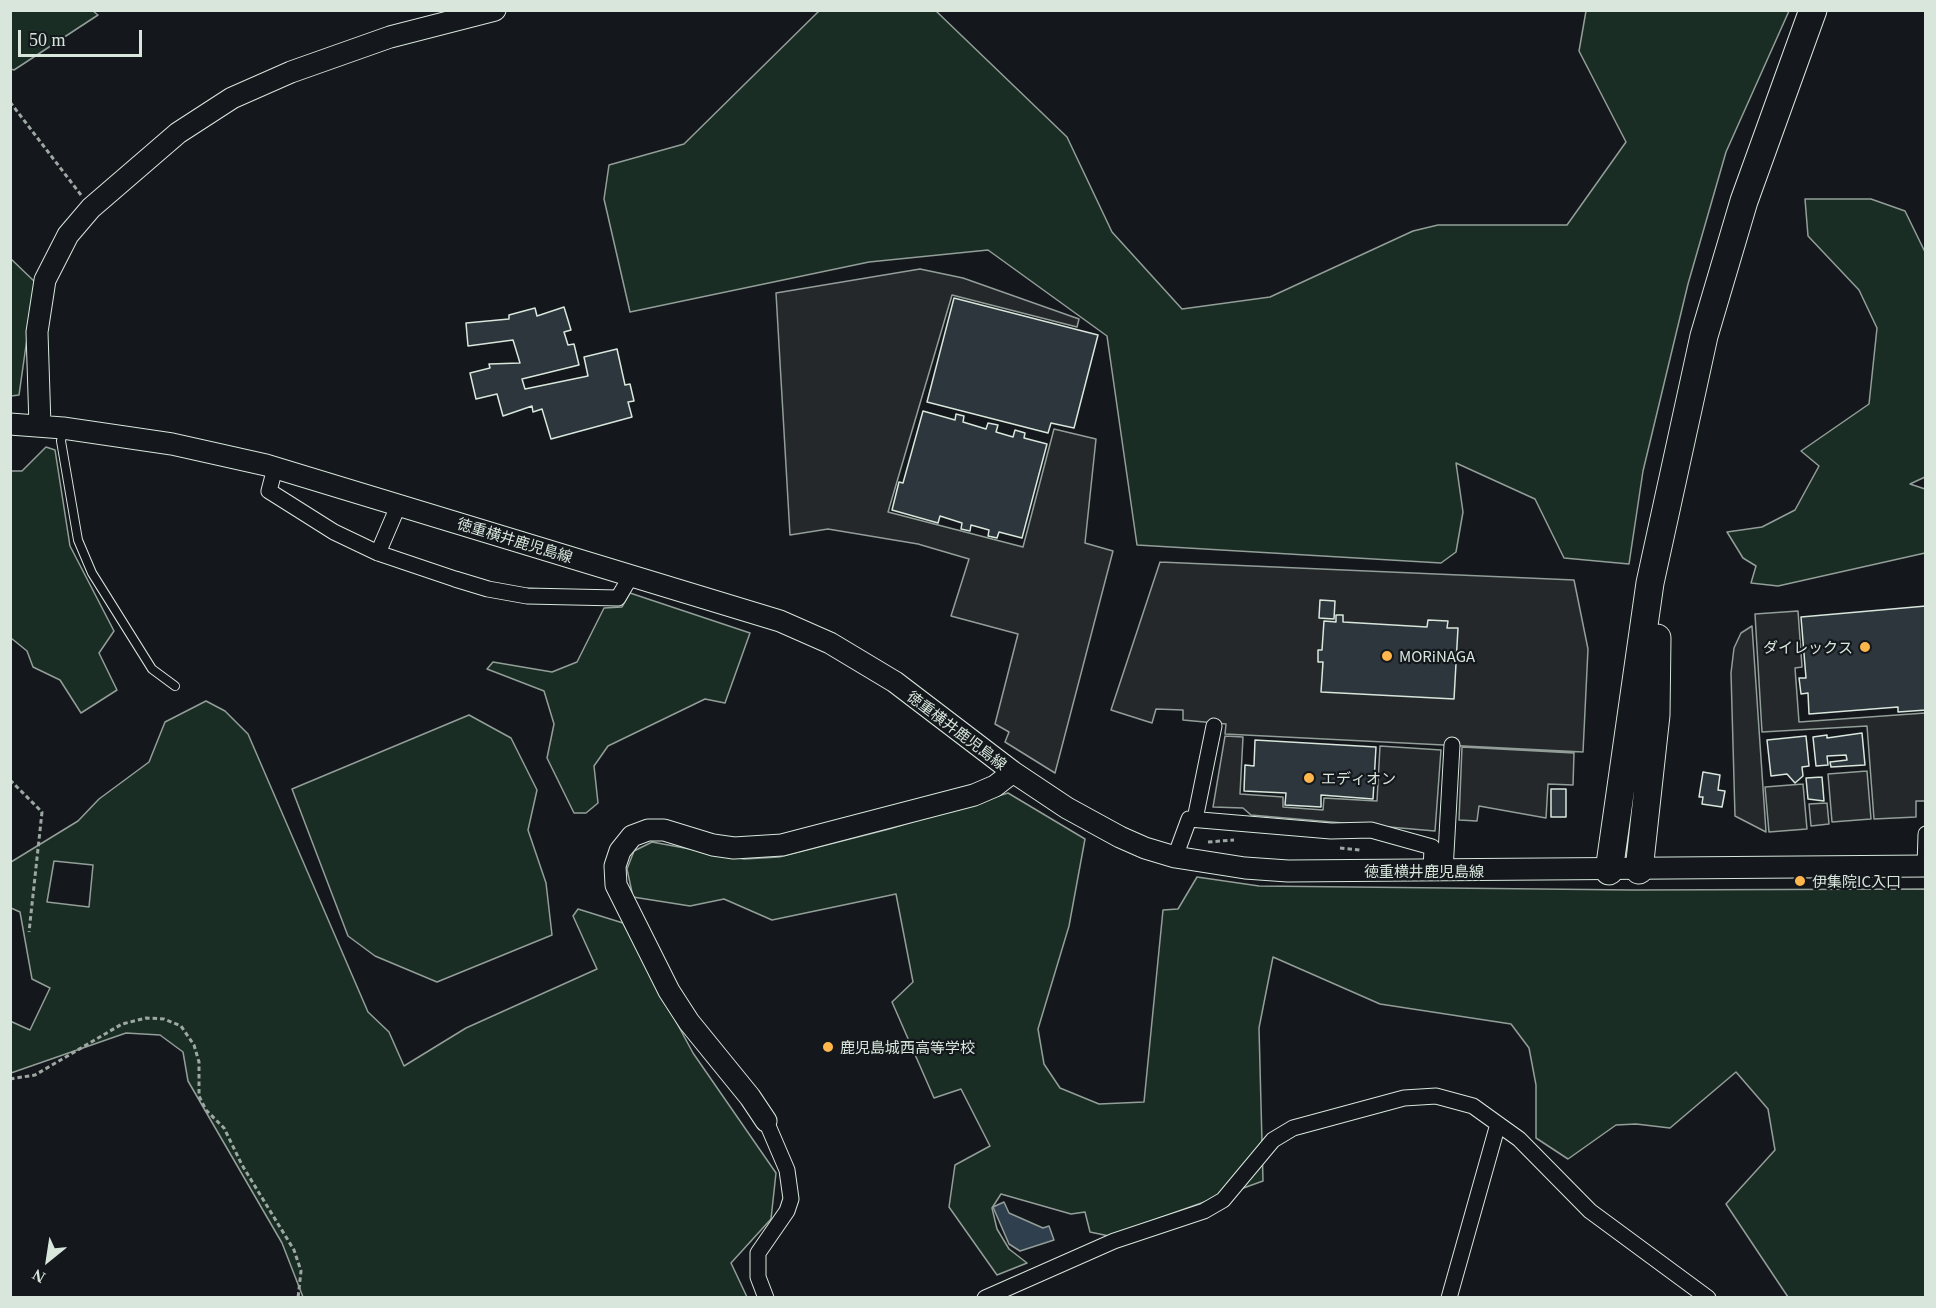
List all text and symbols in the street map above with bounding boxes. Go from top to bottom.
scale bar [21,18,146,56]
text: 50 m [29,30,66,50]
street label: 徳重横井鹿児島線 [455,514,575,566]
place label: ダイレックス [1763,638,1853,656]
marker: ダイレックス [1858,640,1872,654]
place label: MORiNAGA [1399,647,1475,665]
marker: MORiNAGA [1380,649,1394,663]
street label: 徳重横井鹿児島線 [904,687,1010,773]
place label: エディオン [1321,769,1396,787]
marker: エディオン [1302,771,1316,785]
street label: 徳重横井鹿児島線 [1364,862,1484,880]
place label: 伊集院IC入口 [1812,872,1901,890]
marker: 伊集院IC入口 [1793,874,1807,888]
place label: 鹿児島城西高等学校 [840,1038,975,1056]
marker: 鹿児島城西高等学校 [821,1040,835,1054]
north arrow [18,1230,78,1290]
text: N [29,1266,48,1286]

